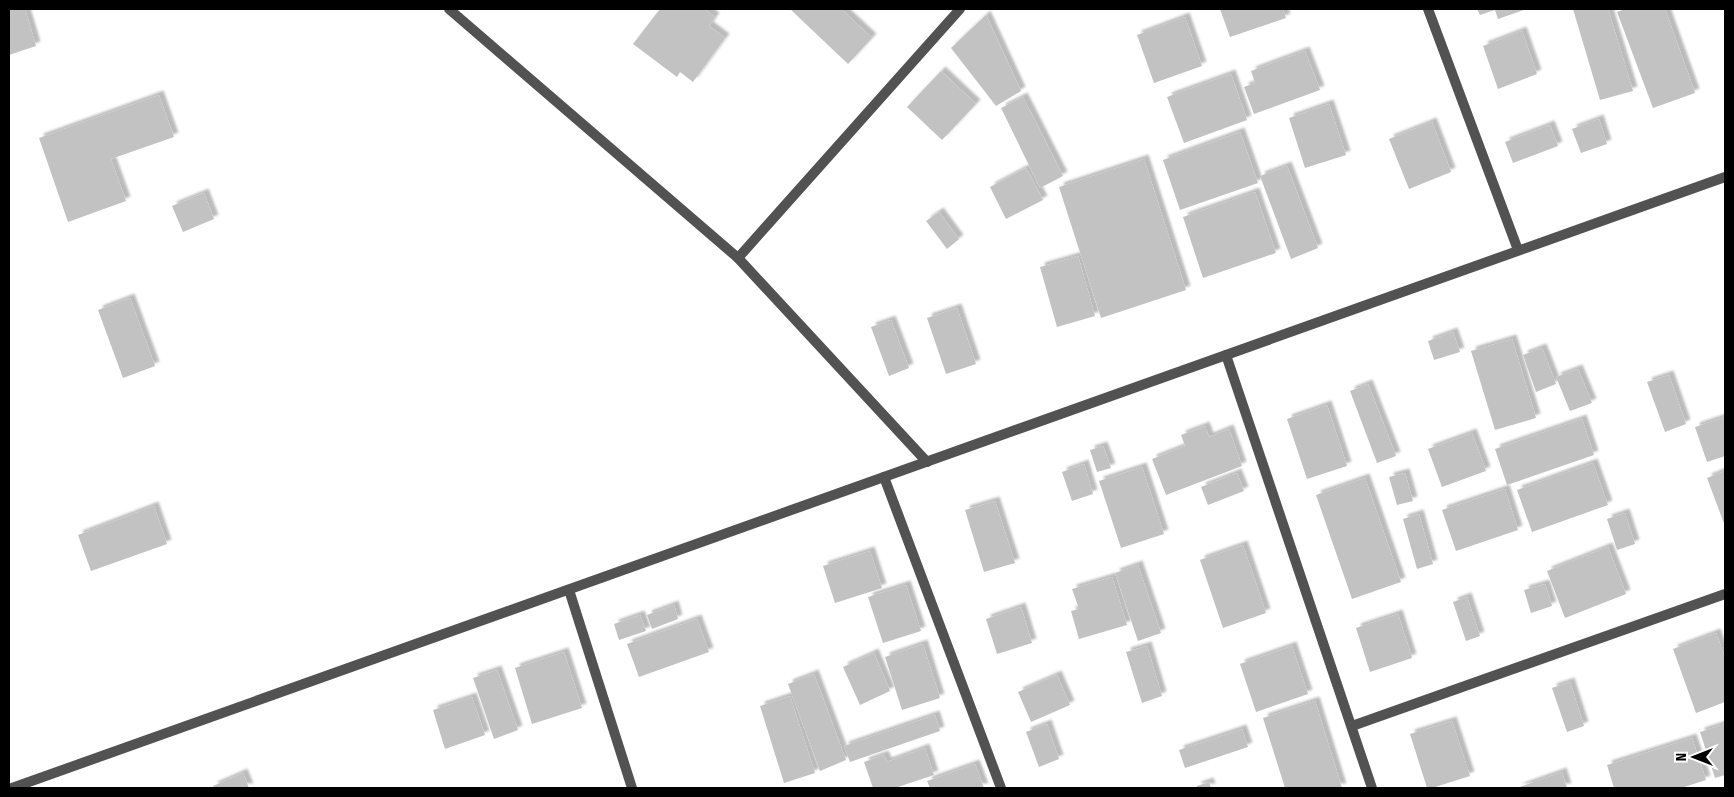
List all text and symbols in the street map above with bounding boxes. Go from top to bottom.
north arrow [1669,732,1719,782]
text: N [1673,753,1690,761]

